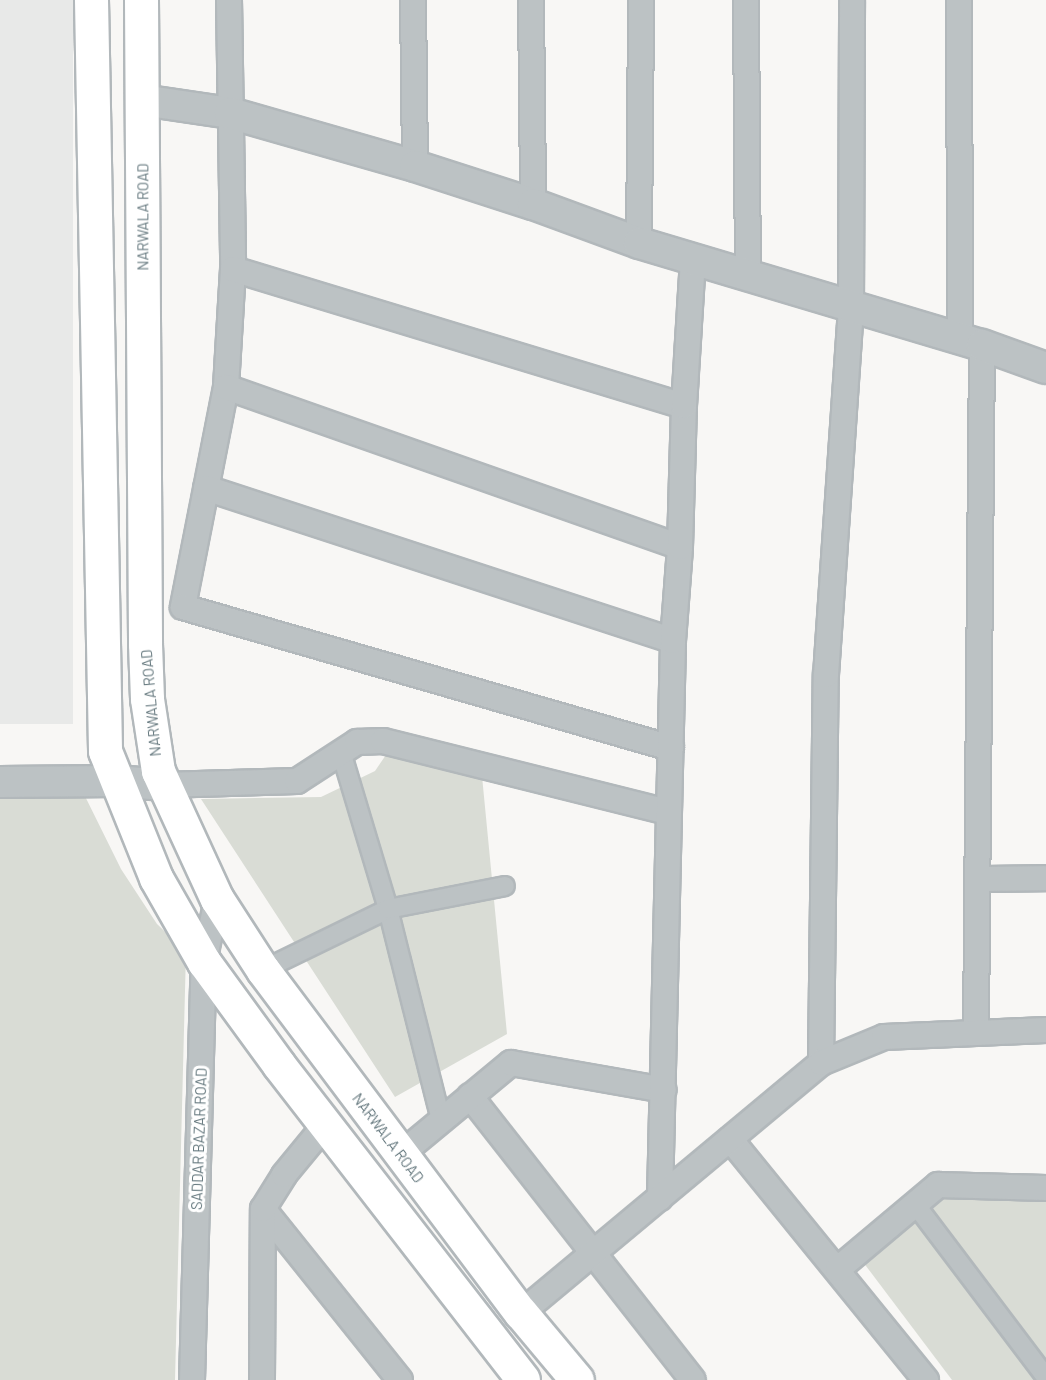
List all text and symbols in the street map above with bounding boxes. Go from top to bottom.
street label: NARWALA ROAD [134,163,152,271]
street label: NARWALA ROAD [137,649,165,757]
street label: SADDAR BAZAR ROAD [188,1068,210,1210]
street label: NARWALA ROAD [349,1090,427,1186]

